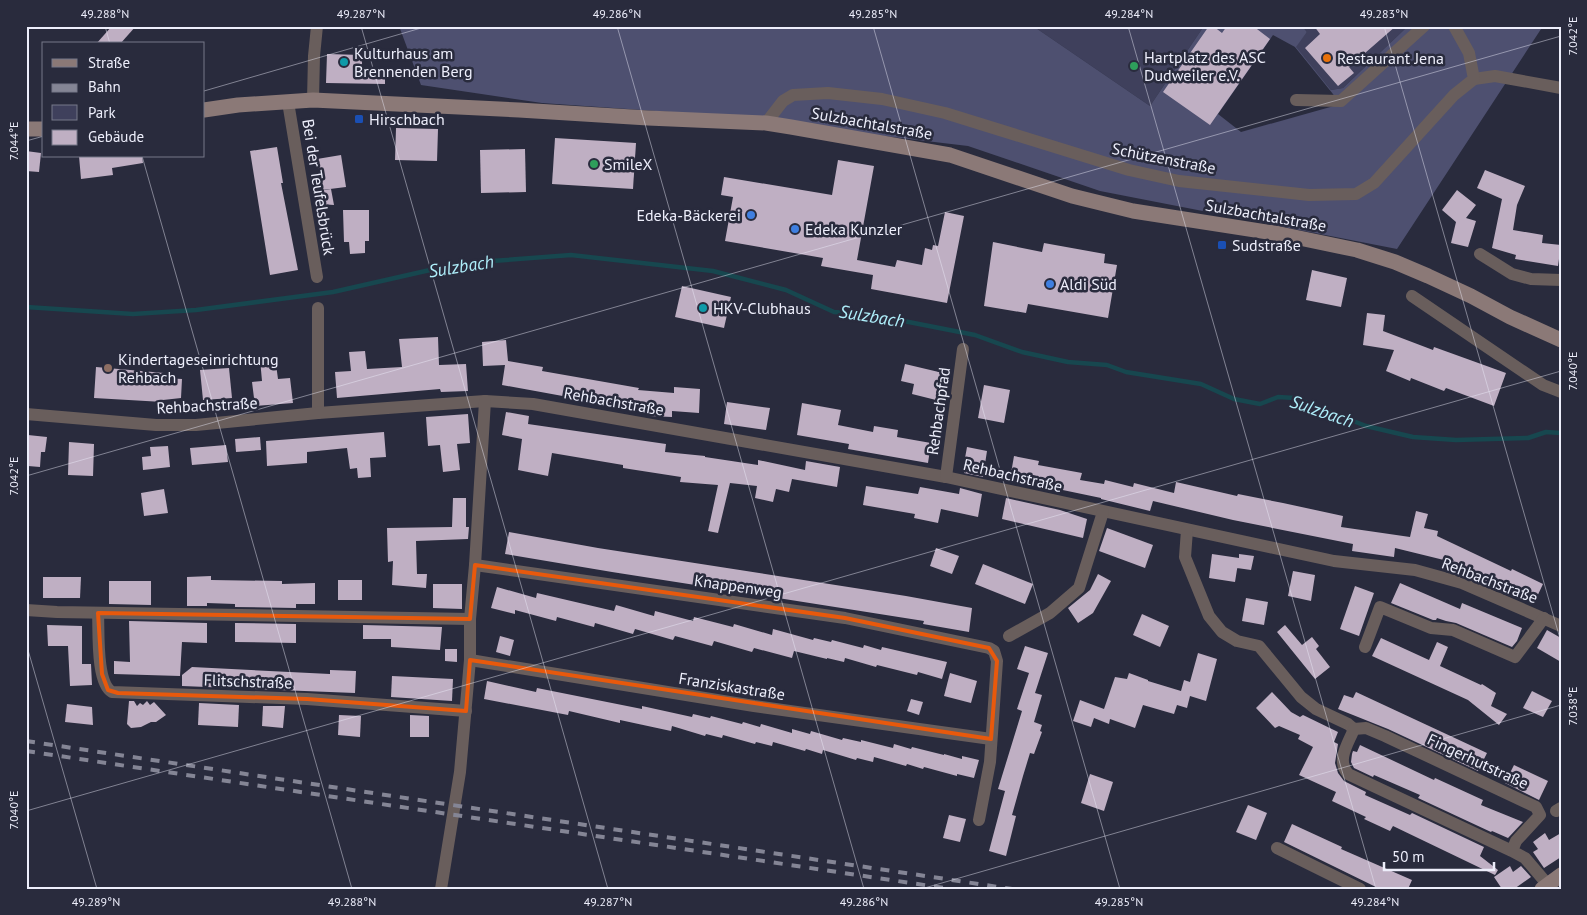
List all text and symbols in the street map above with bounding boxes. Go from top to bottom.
text: 49.288°N [81,6,129,21]
text: 49.287°N [337,6,385,21]
text: 49.286°N [593,6,641,21]
text: 49.285°N [849,6,897,21]
text: 49.284°N [1105,6,1153,21]
text: 49.283°N [1360,6,1408,21]
text: 7.042°E [1565,17,1580,55]
legend [42,42,205,158]
place label: Kulturhaus am Brennenden Berg [354,43,473,81]
place label: Hartplatz des ASC Dudweiler e.V. [1144,47,1266,85]
place label: Restaurant Jena [1337,48,1444,68]
marker: Restaurant Jena [1321,52,1333,64]
text: Straße [88,53,130,72]
marker: Kulturhaus am Brennenden Berg [338,56,350,68]
marker: Hartplatz des ASC Dudweiler e.V. [1128,60,1140,72]
text: Bahn [88,77,121,96]
text: Park [88,103,116,122]
street label: Sulzbachtalstraße [810,103,934,143]
place label: Hirschbach [369,109,445,129]
marker: Hirschbach [353,113,365,125]
street label: Bei der Teufelsbrück [298,117,340,257]
text: 7.044°E [6,122,21,160]
text: Gebäude [88,127,144,146]
street label: Schützenstraße [1110,138,1218,178]
place label: SmileX [604,154,653,174]
marker: SmileX [588,158,600,170]
street label: Sulzbachtalstraße [1204,195,1328,235]
place label: Edeka-Bäckerei [636,205,741,225]
marker: Edeka-Bäckerei [745,209,757,221]
place label: Edeka Kunzler [805,219,903,239]
marker: Edeka Kunzler [789,223,801,235]
place label: Sudstraße [1232,235,1301,255]
marker: Sudstraße [1216,239,1228,251]
water label: Sulzbach [427,249,495,283]
place label: Aldi Süd [1060,274,1117,294]
marker: Aldi Süd [1044,278,1056,290]
place label: HKV-Clubhaus [713,298,811,318]
water label: Sulzbach [838,299,906,333]
marker: HKV-Clubhaus [697,302,709,314]
place label: Kindertageseinrichtung Rehbach [118,349,279,387]
text: 7.040°E [1565,352,1580,390]
marker: Kindertageseinrichtung Rehbach [102,362,114,374]
street label: Rehbachpfad [922,366,954,456]
street label: Rehbachstraße [562,382,666,420]
water label: Sulzbach [1287,389,1357,433]
street label: Rehbachstraße [156,392,258,418]
street label: Rehbachstraße [961,454,1065,496]
text: 7.042°E [6,457,21,495]
street label: Rehbachstraße [1439,553,1541,607]
street label: Knappenweg [693,570,783,602]
street label: Franziskastraße [677,668,787,704]
street label: Flitschstraße [203,669,293,693]
text: 7.038°E [1565,687,1580,725]
street label: Fingerhutstraße [1424,729,1532,793]
text: 7.040°E [6,791,21,829]
scale bar [1384,840,1494,872]
text: 50 m [1392,847,1425,866]
text: 49.289°N [72,894,120,909]
text: 49.288°N [328,894,376,909]
text: 49.287°N [584,894,632,909]
text: 49.286°N [840,894,888,909]
text: 49.285°N [1095,894,1143,909]
text: 49.284°N [1351,894,1399,909]

